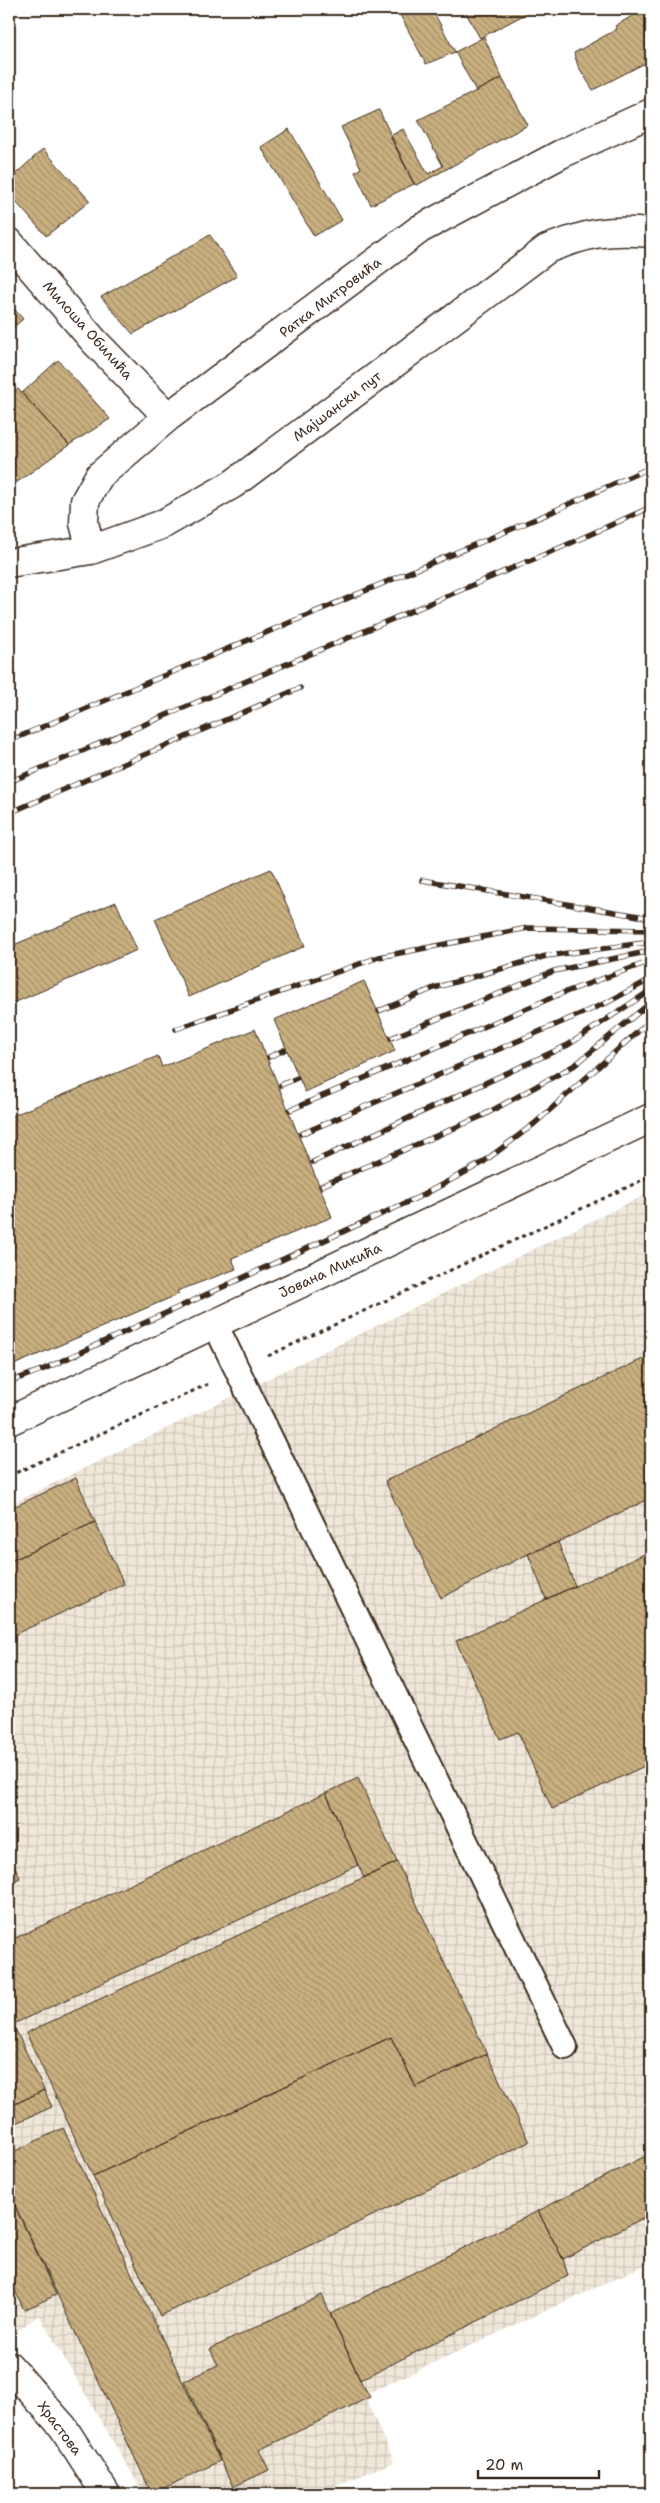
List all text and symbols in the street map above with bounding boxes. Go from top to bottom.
street label: Ратка Митровића [275,253,385,341]
street label: Милоша Обилића [39,277,137,383]
street label: Мајшански пут [289,366,386,445]
street label: Јована Микића [276,1238,384,1302]
street label: Храстова [34,2397,86,2459]
scale bar [478,2448,599,2480]
text: 20 m [485,2455,524,2475]

